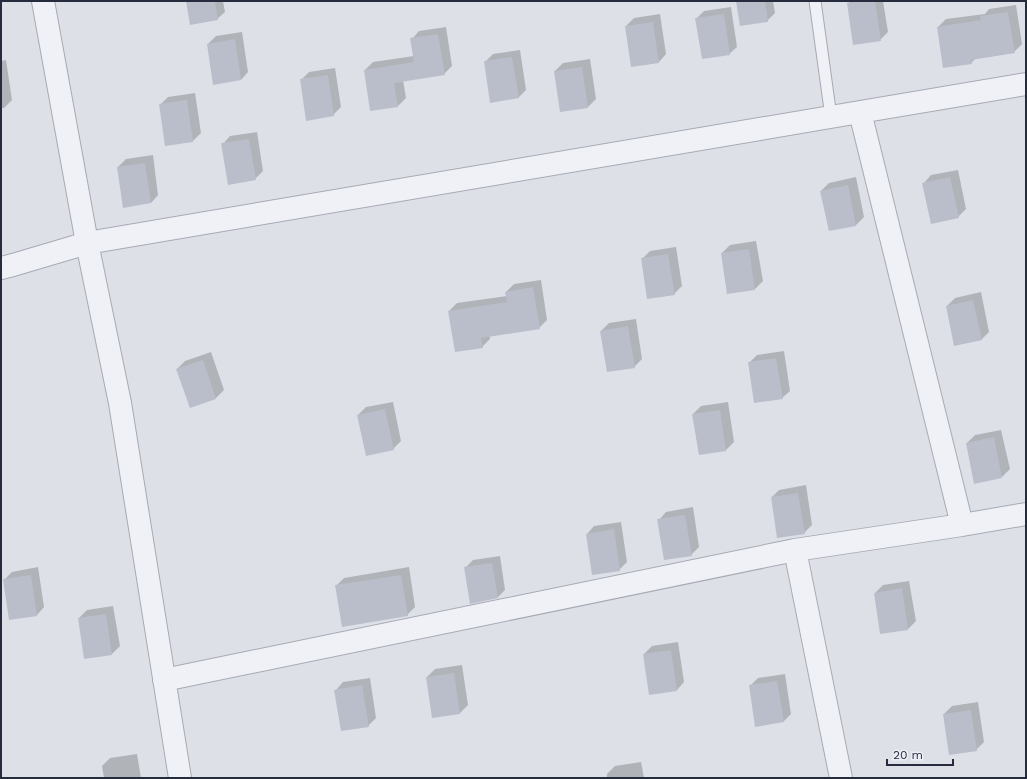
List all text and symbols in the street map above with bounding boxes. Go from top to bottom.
scale bar [887,741,953,767]
text: 20 m [893,748,923,762]

